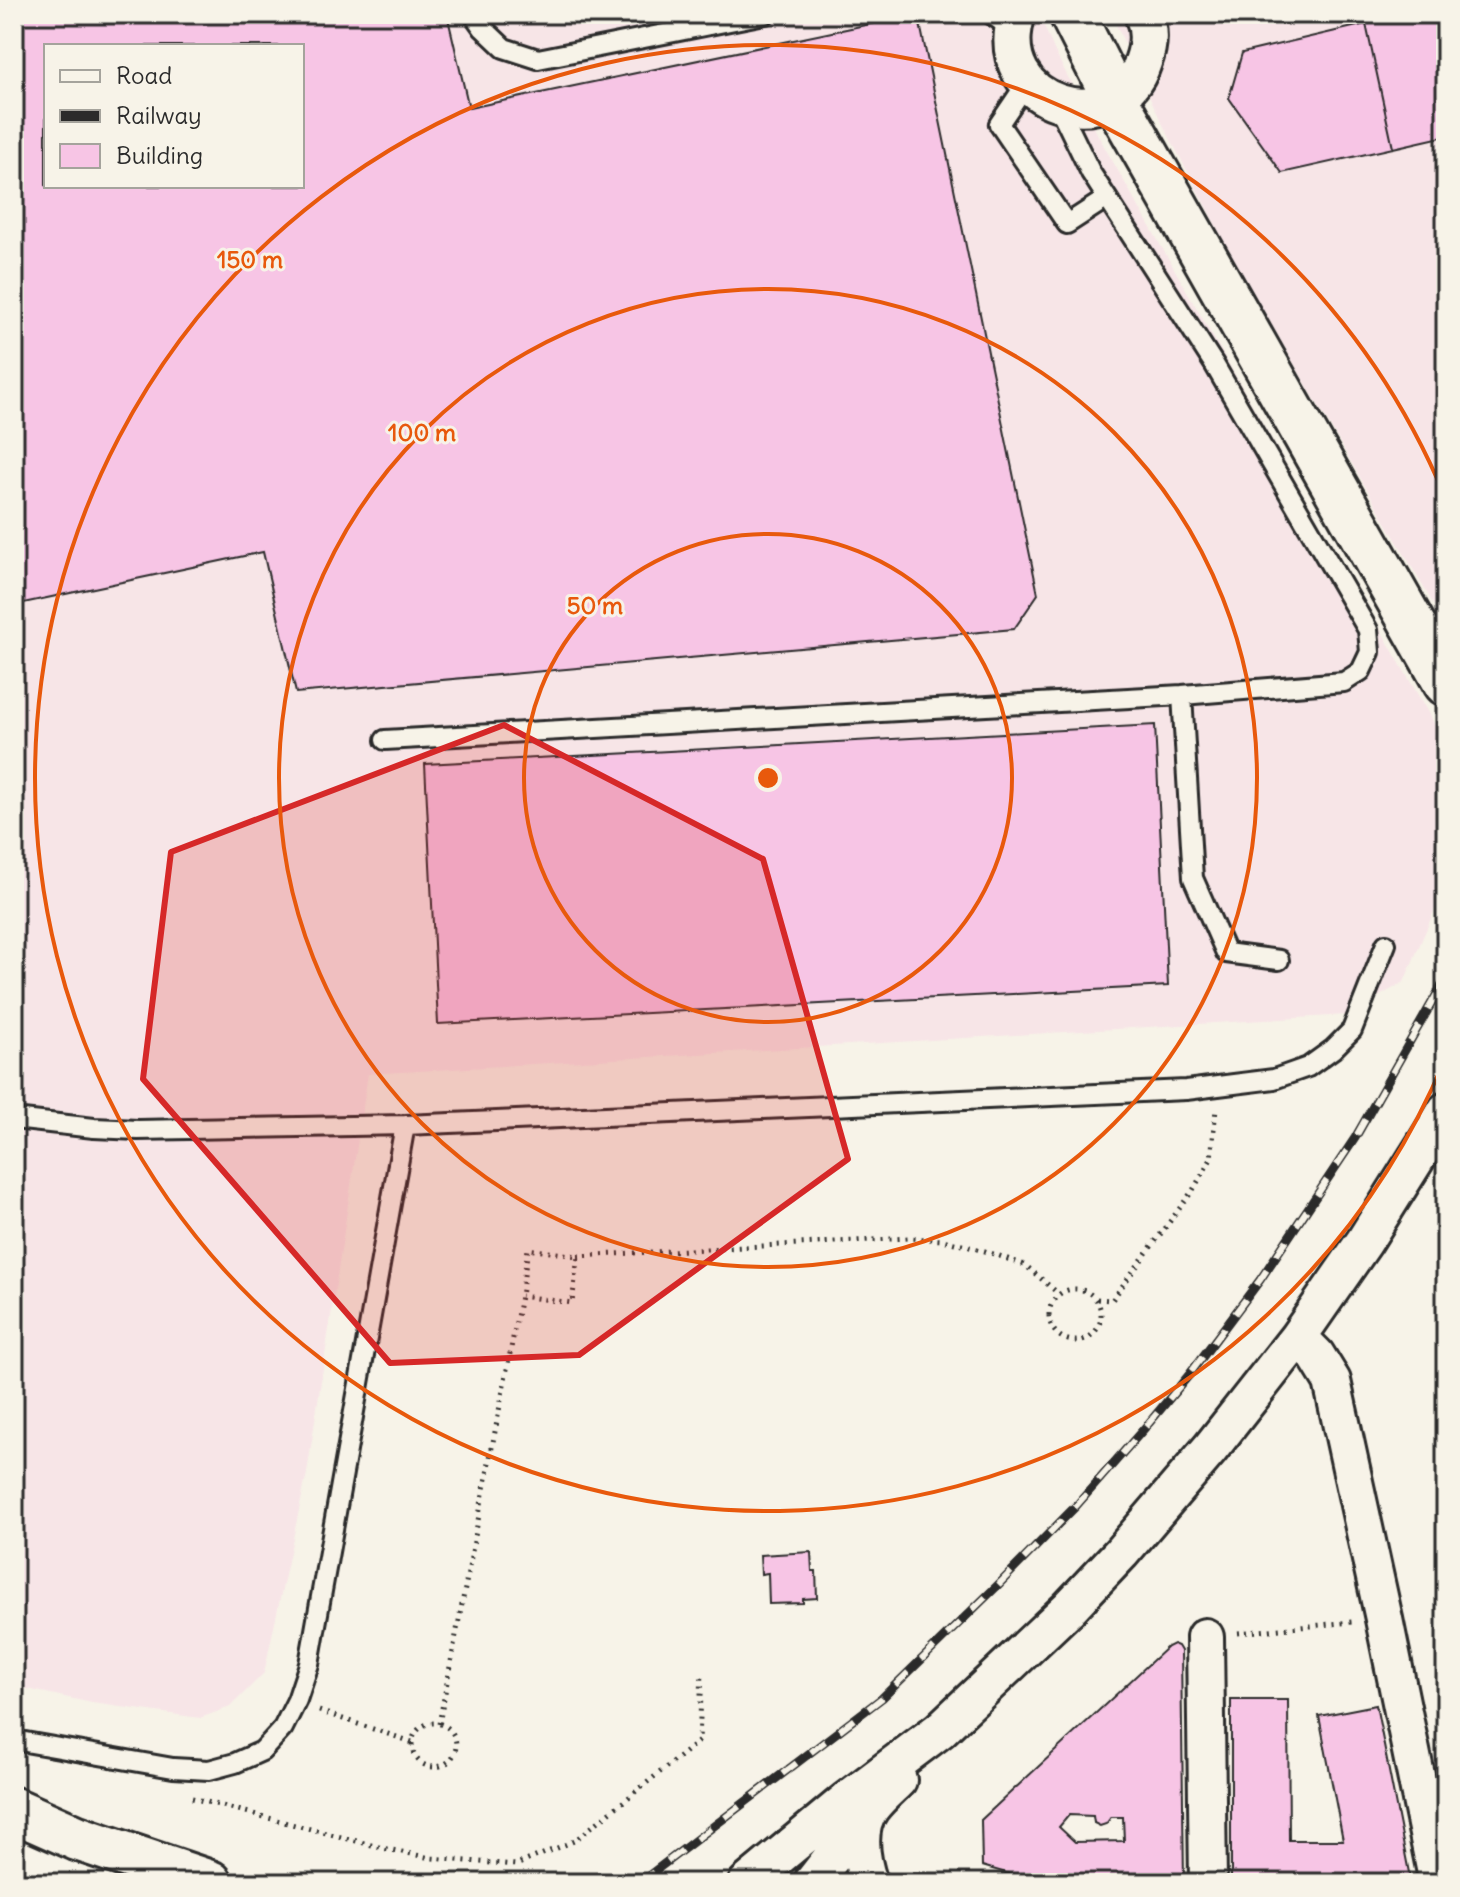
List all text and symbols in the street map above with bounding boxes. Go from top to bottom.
legend [44,44,304,188]
text: Road [116,60,172,90]
text: Railway [116,100,202,130]
text: Building [116,140,203,170]
text: 150 m [217,244,283,274]
text: 100 m [388,417,456,447]
text: 50 m [567,590,623,620]
centre of rings [754,764,782,792]

